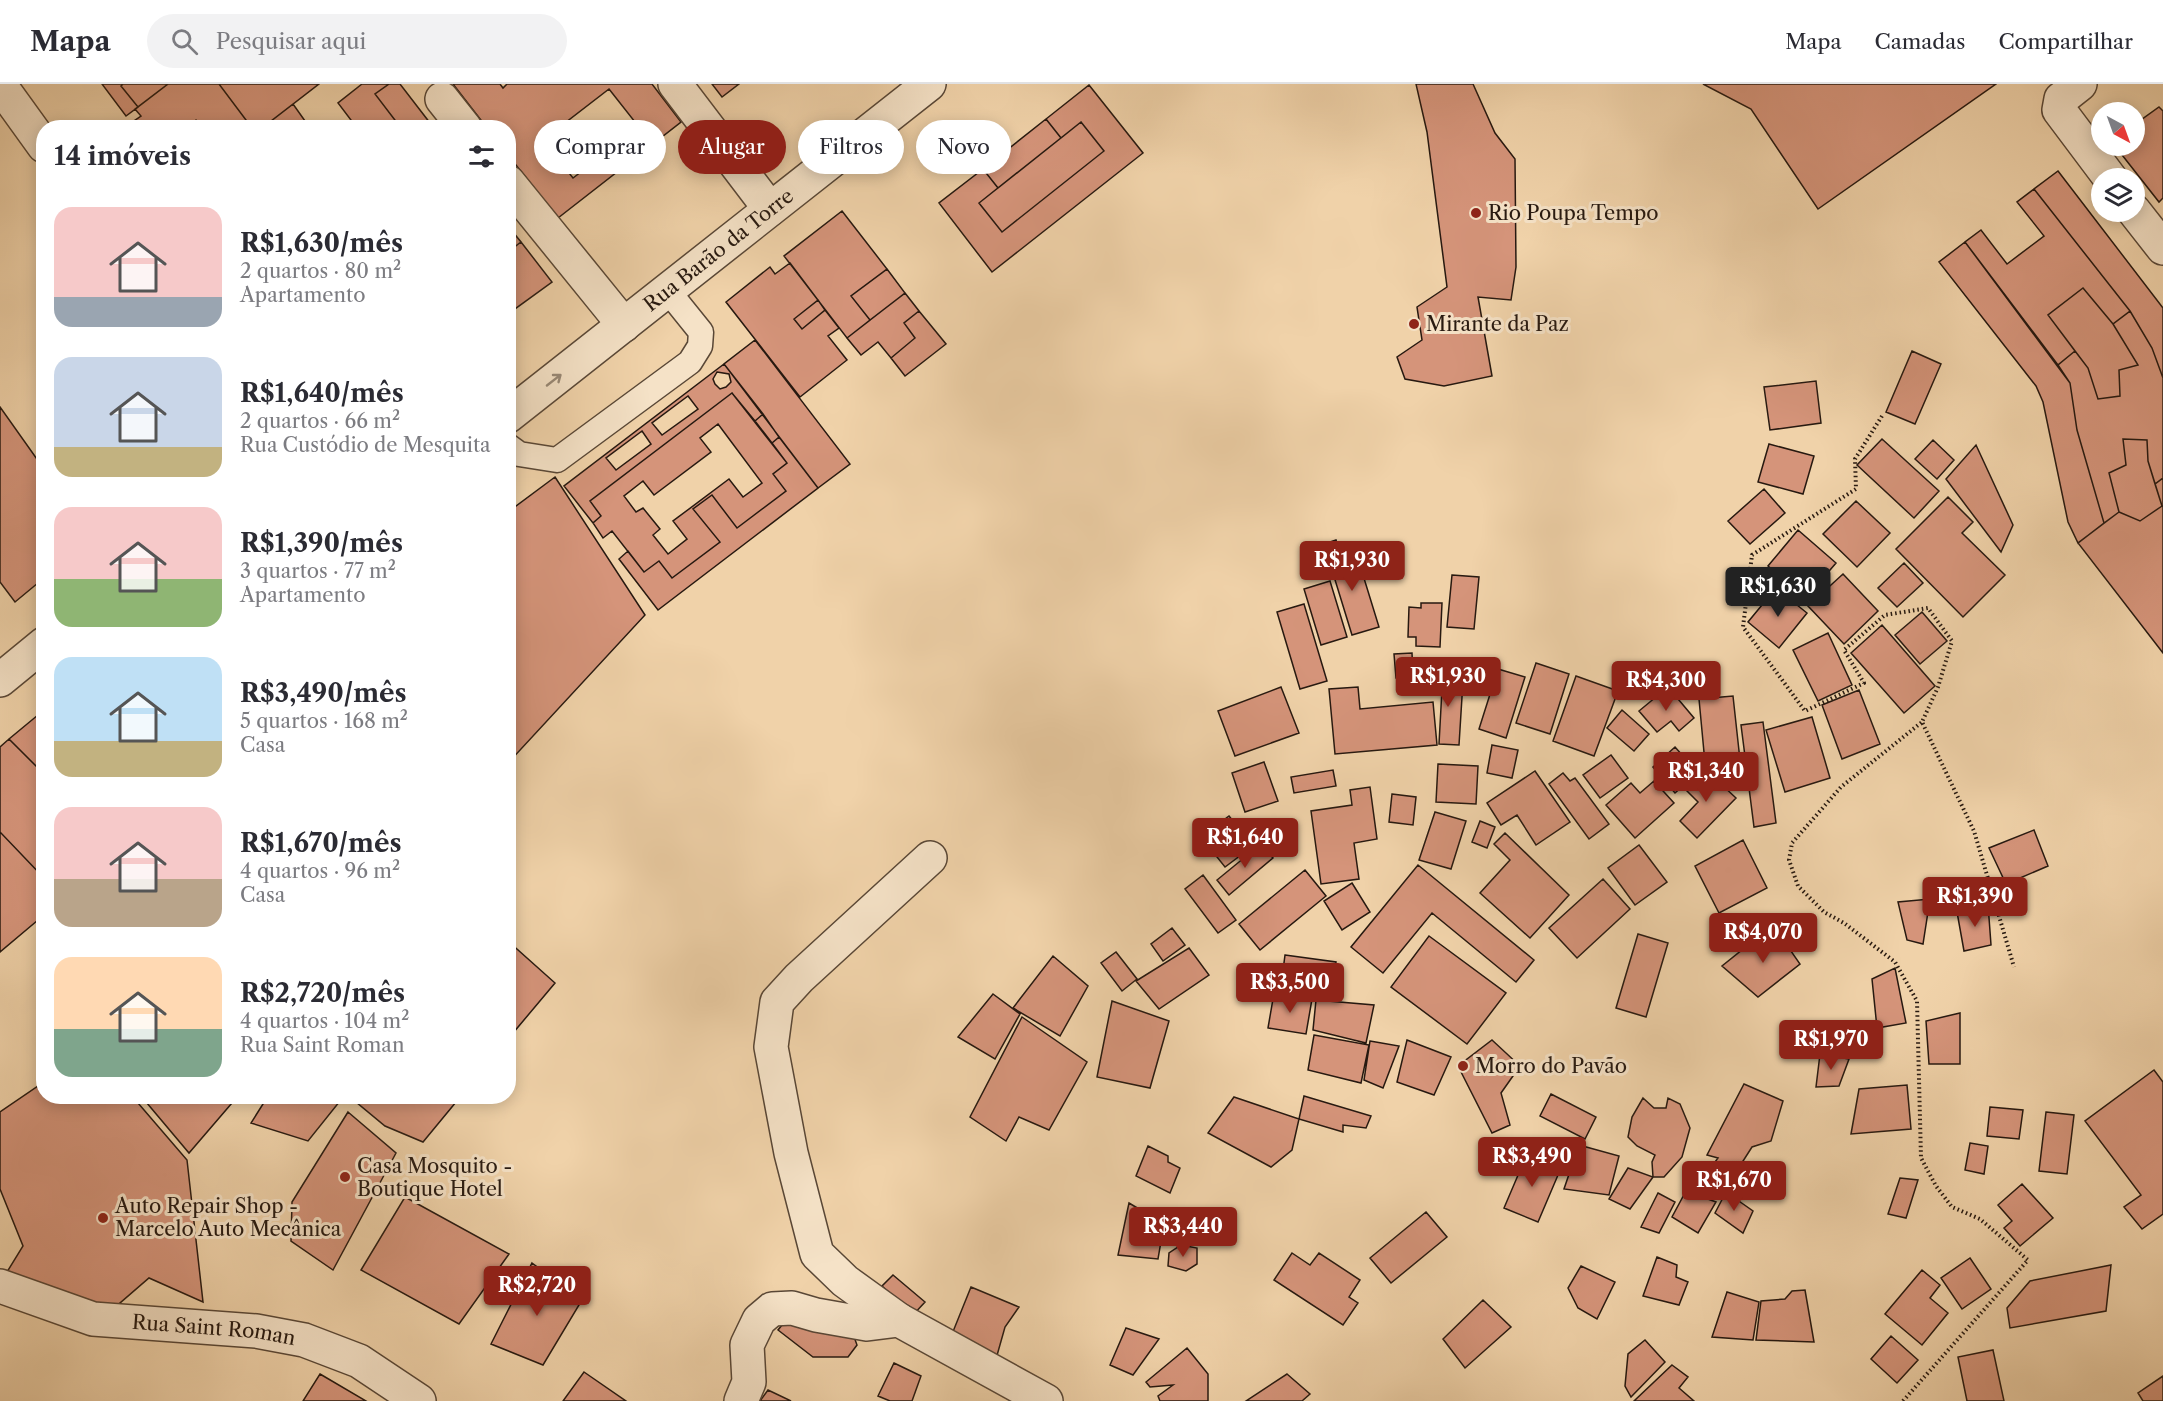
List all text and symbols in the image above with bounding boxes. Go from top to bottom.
search box [147,14,567,68]
text: Mapa [30,24,111,58]
icon: search [168,25,201,58]
text: Pesquisar aqui [216,28,366,55]
text: Mapa [1785,29,1841,54]
text: Camadas [1874,29,1965,54]
text: Compartilhar [1998,29,2133,54]
north arrow [2091,102,2145,156]
map controls [2091,102,2145,222]
chip: Comprar [534,120,666,174]
chip: Alugar [678,120,786,174]
chip: Filtros [798,120,904,174]
chip: Novo [916,120,1011,174]
text: 14 imóveis [54,140,191,172]
icon: filters [465,140,498,173]
button: layers [2091,168,2145,222]
street label: Rua Barão da Torre [639,184,798,316]
place label: Rio Poupa Tempo [1488,201,1659,225]
marker: Rio Poupa Tempo [1469,206,1483,220]
text: R$1,630/mês [240,227,403,259]
icon: home [102,231,174,303]
text: 2 quartos · 80 m² [240,259,401,283]
text: Apartamento [240,283,365,307]
place label: Mirante da Paz [1426,312,1569,336]
marker: Mirante da Paz [1407,317,1421,331]
one-way arrow [546,373,562,386]
text: R$1,640/mês [240,377,404,409]
icon: home [102,381,174,453]
text: 2 quartos · 66 m² [240,409,400,433]
text: Rua Custódio de Mesquita [240,433,491,457]
text: R$1,390/mês [240,527,403,559]
icon: home [102,531,174,603]
pin: R$1,930 [1297,541,1407,592]
text: R$1,930 [1314,548,1390,572]
text: 3 quartos · 77 m² [240,559,396,583]
pin: R$1,630 [1723,567,1833,618]
text: R$1,630 [1739,574,1817,598]
text: Apartamento [240,583,365,607]
pin: R$1,930 [1393,657,1503,708]
pin: R$4,300 [1611,661,1721,712]
text: R$1,930 [1410,664,1486,688]
text: R$4,300 [1626,668,1706,692]
text: R$3,490/mês [240,677,407,709]
icon: home [102,681,174,753]
text: 5 quartos · 168 m² [240,709,408,733]
text: Casa [240,733,285,757]
pin: R$1,340 [1651,752,1761,803]
text: R$1,340 [1668,759,1744,783]
pin: R$1,640 [1190,818,1300,869]
text: R$1,640 [1206,825,1284,849]
text: R$1,670/mês [240,827,402,859]
icon: home [102,831,174,903]
text: 4 quartos · 96 m² [240,859,400,883]
pin: R$1,390 [1920,877,2030,928]
text: Casa [240,883,285,907]
text: R$1,390 [1936,884,2014,908]
pin: R$4,070 [1708,913,1818,964]
text: R$4,070 [1723,920,1803,944]
pin: R$3,500 [1235,963,1345,1014]
text: R$3,500 [1250,970,1330,994]
text: R$2,720/mês [240,977,405,1009]
icon: home [102,981,174,1053]
text: 4 quartos · 104 m² [240,1009,409,1033]
pin: R$1,970 [1776,1020,1886,1071]
text: R$1,970 [1793,1027,1869,1051]
text: Rua Saint Roman [240,1033,404,1057]
place label: Morro do Pavão [1475,1054,1627,1078]
marker: Morro do Pavão [1456,1059,1470,1073]
pin: R$3,490 [1477,1137,1587,1188]
text: R$3,490 [1492,1144,1572,1168]
place label: Casa Mosquito - Boutique Hotel [357,1154,512,1201]
pin: R$1,670 [1679,1161,1789,1212]
text: R$1,670 [1696,1168,1772,1192]
marker: Casa Mosquito - Boutique Hotel [338,1170,352,1184]
place label: Auto Repair Shop - Marcelo Auto Mecânica [114,1194,342,1241]
pin: R$3,440 [1128,1207,1238,1258]
marker: Auto Repair Shop - Marcelo Auto Mecânica [96,1211,110,1225]
text: R$3,440 [1143,1214,1223,1238]
pin: R$2,720 [482,1266,592,1317]
text: R$2,720 [498,1273,576,1297]
street label: Rua Saint Roman [131,1310,298,1350]

